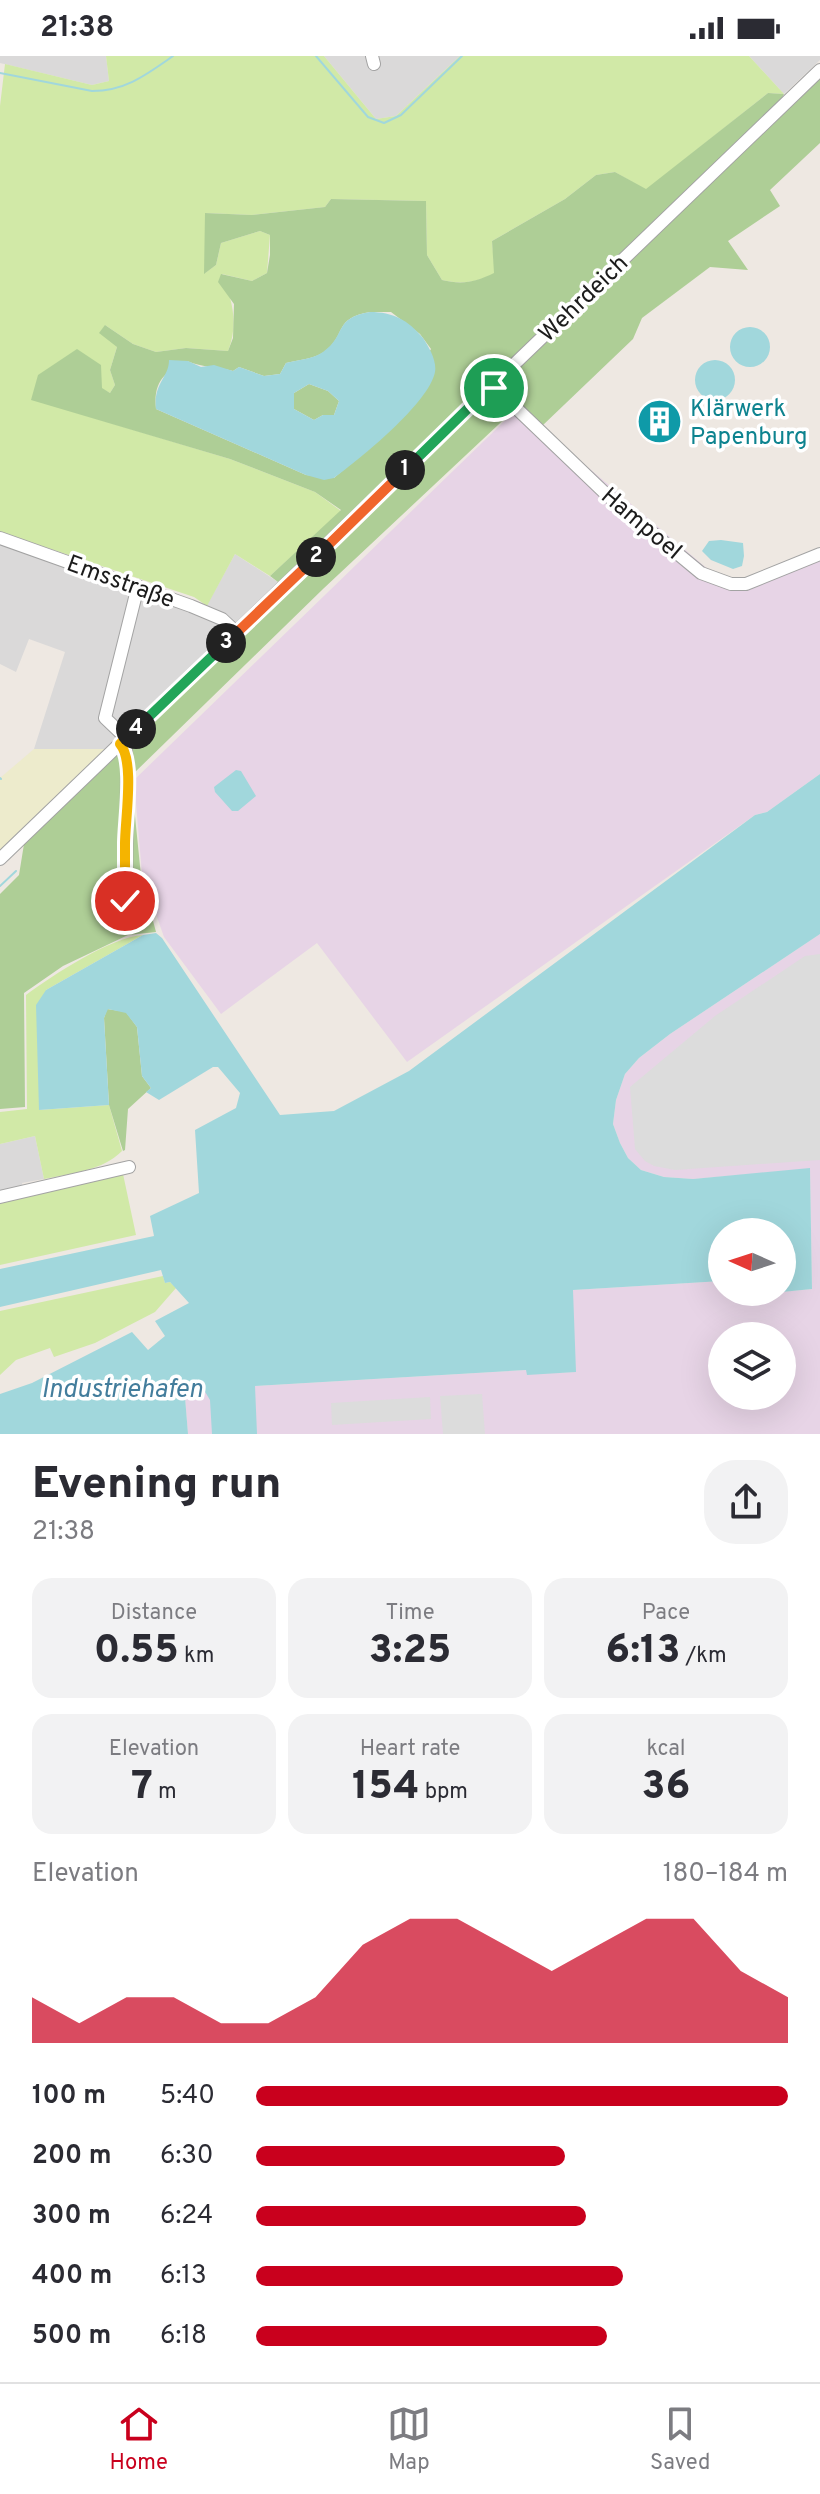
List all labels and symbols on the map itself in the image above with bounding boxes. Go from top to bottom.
street label: Wehrdeich [533,249,636,350]
pin [460,354,528,422]
place label: Klärwerk Papenburg [690,395,808,453]
building icon: Klärwerk Papenburg [635,398,683,446]
pin: 1 [385,450,425,490]
street label: Hampoel [594,482,687,567]
pin: 2 [296,537,336,577]
street label: Emsstraße [62,550,178,616]
pin: 3 [206,623,246,663]
pin: 4 [116,709,156,749]
pin [91,867,159,935]
north arrow [708,1218,796,1306]
water label: Industriehafen [41,1374,203,1407]

